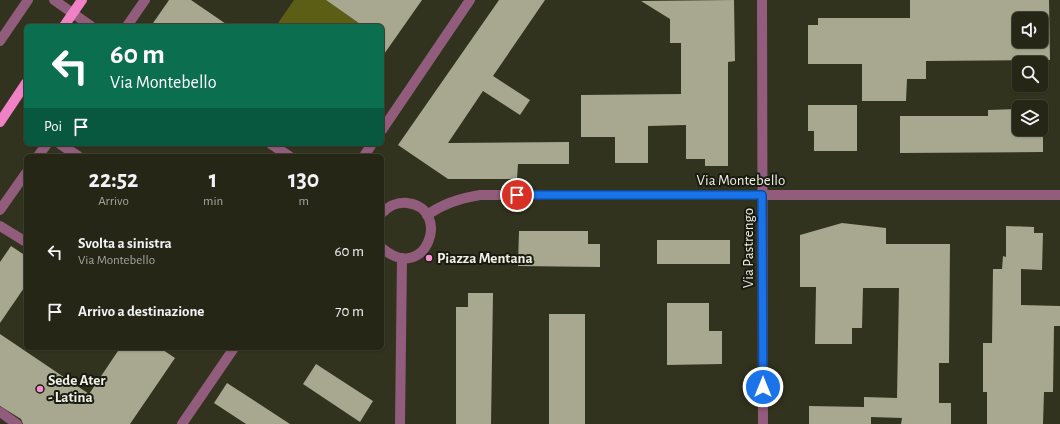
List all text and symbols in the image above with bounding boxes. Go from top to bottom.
map controls [1012,12,1048,136]
button: sound [1012,12,1048,48]
icon: left [44,40,96,92]
text: 60 m [110,41,165,69]
button: search [1012,56,1048,92]
text: Via Montebello [110,74,217,92]
button: layers [1012,100,1048,136]
icon: arrive [70,116,92,138]
text: Poi [44,119,62,134]
text: 22:52 [89,168,138,192]
text: 1 [209,168,217,192]
text: 130 [288,168,319,192]
street label: Via Montebello [697,173,785,188]
pin [500,178,534,212]
icon: arrive [506,184,528,206]
text: Arrivo [98,195,129,208]
text: min [203,195,223,208]
text: m [298,195,309,208]
street label: Via Pastrengo [741,208,756,288]
text: Svolta a sinistra [78,236,172,251]
icon: left [44,241,66,263]
text: 60 m [335,244,364,259]
place label: Piazza Mentana [437,251,533,266]
marker: Piazza Mentana [424,253,434,263]
text: Via Montebello [78,254,155,267]
icon: arrive [44,301,66,323]
text: Arrivo a destinazione [78,304,204,319]
text: 70 m [335,304,364,319]
position arrow [742,366,784,408]
place label: Sede Ater - Latina [48,373,106,405]
marker: Sede Ater - Latina [35,384,45,394]

